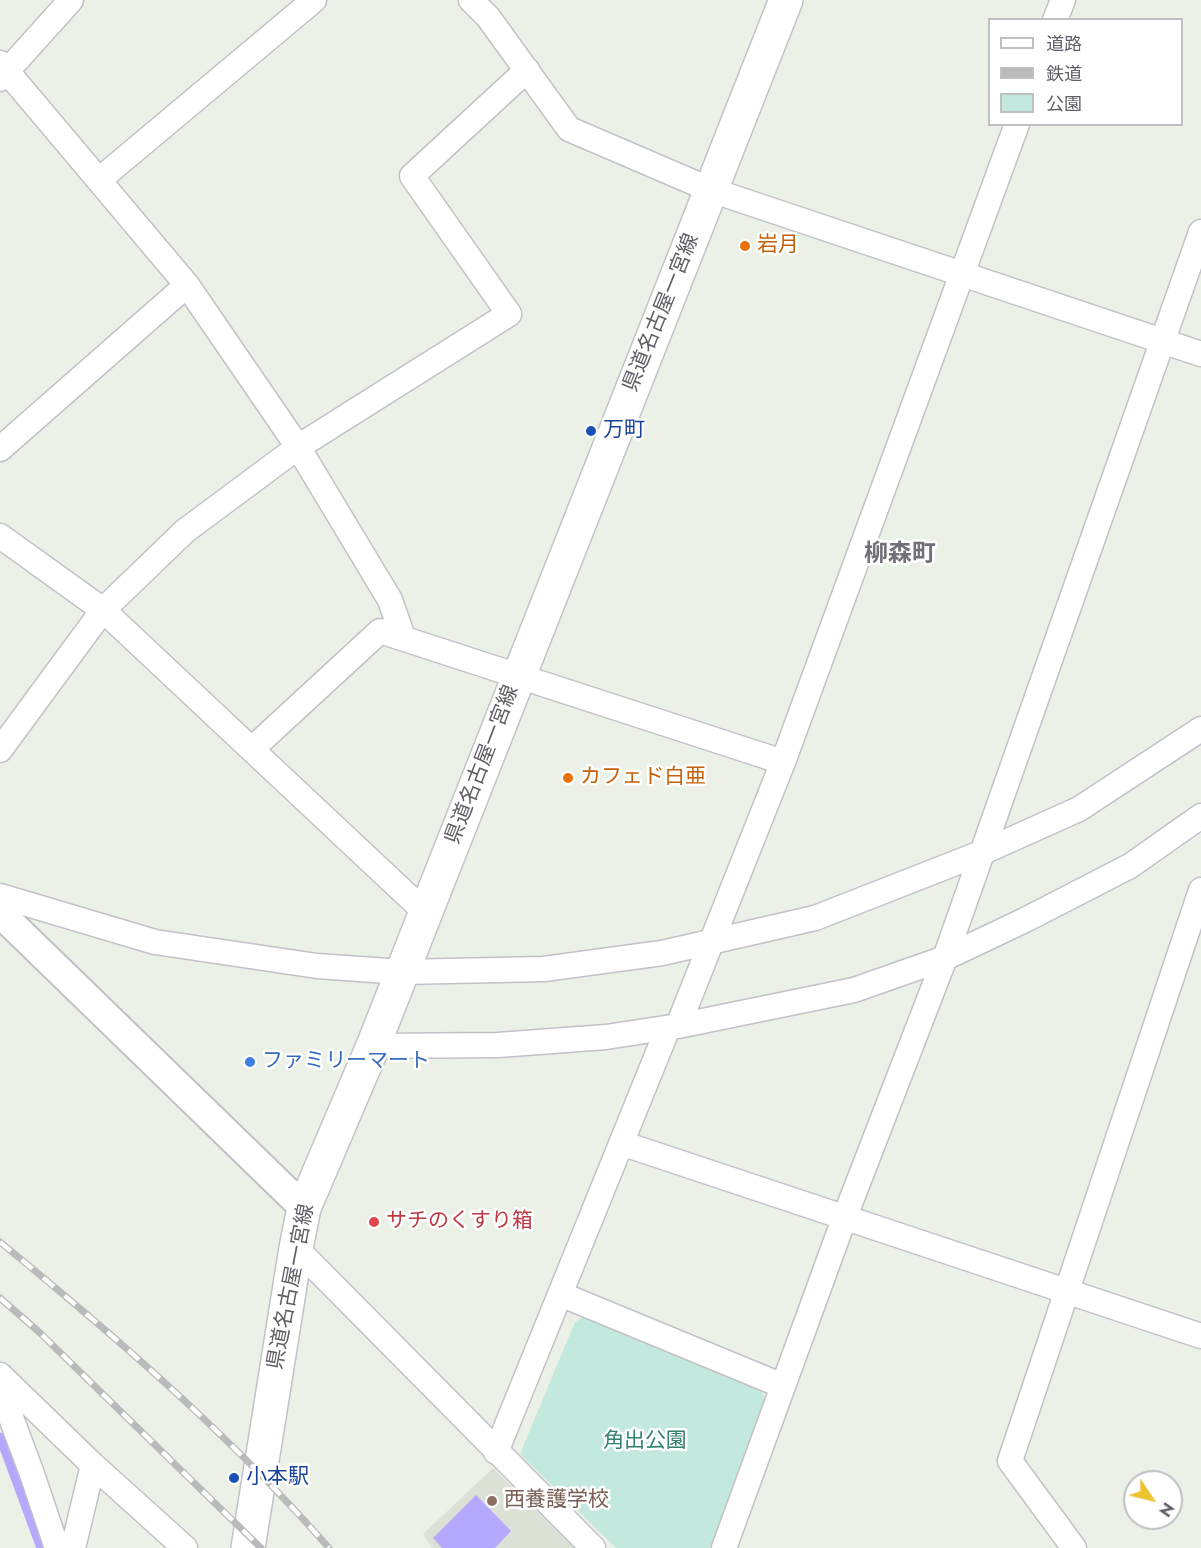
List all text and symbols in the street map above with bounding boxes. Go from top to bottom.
legend [988,18,1183,126]
text: 道路 [1046,31,1082,57]
text: 鉄道 [1046,61,1082,87]
text: 公園 [1046,91,1082,117]
street label: 県道名古屋一宮線 [619,230,705,396]
place label: 岩月 [757,233,799,259]
marker: 岩月 [738,239,752,253]
place label: 万町 [603,418,645,444]
marker: 万町 [584,424,598,438]
district label: 柳森町 [864,541,936,569]
street label: 県道名古屋一宮線 [441,682,525,848]
place label: カフェド白亜 [580,765,706,791]
marker: カフェド白亜 [561,771,575,785]
place label: ファミリーマート [262,1049,430,1075]
marker: ファミリーマート [243,1055,257,1069]
street label: 県道名古屋一宮線 [264,1202,320,1372]
place label: サチのくすり箱 [386,1209,533,1235]
marker: サチのくすり箱 [367,1215,381,1229]
park label: 角出公園 [603,1429,687,1455]
place label: 小本駅 [246,1465,309,1491]
north arrow [1123,1470,1183,1530]
marker: 小本駅 [227,1471,241,1485]
place label: 西養護学校 [504,1488,609,1514]
marker: 西養護学校 [485,1494,499,1508]
text: N [1153,1498,1180,1521]

